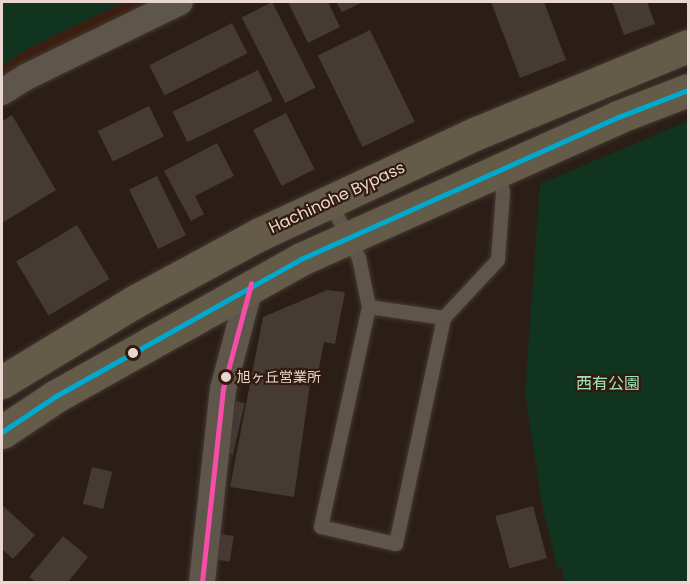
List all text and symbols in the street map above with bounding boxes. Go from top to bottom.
street label: Hachinohe Bypass [266,158,408,238]
unlabelled marker [127,347,139,359]
place label: 旭ヶ丘営業所 [237,369,321,385]
marker: 旭ヶ丘営業所 [220,371,232,383]
park label: 西有公園 [576,374,640,394]

